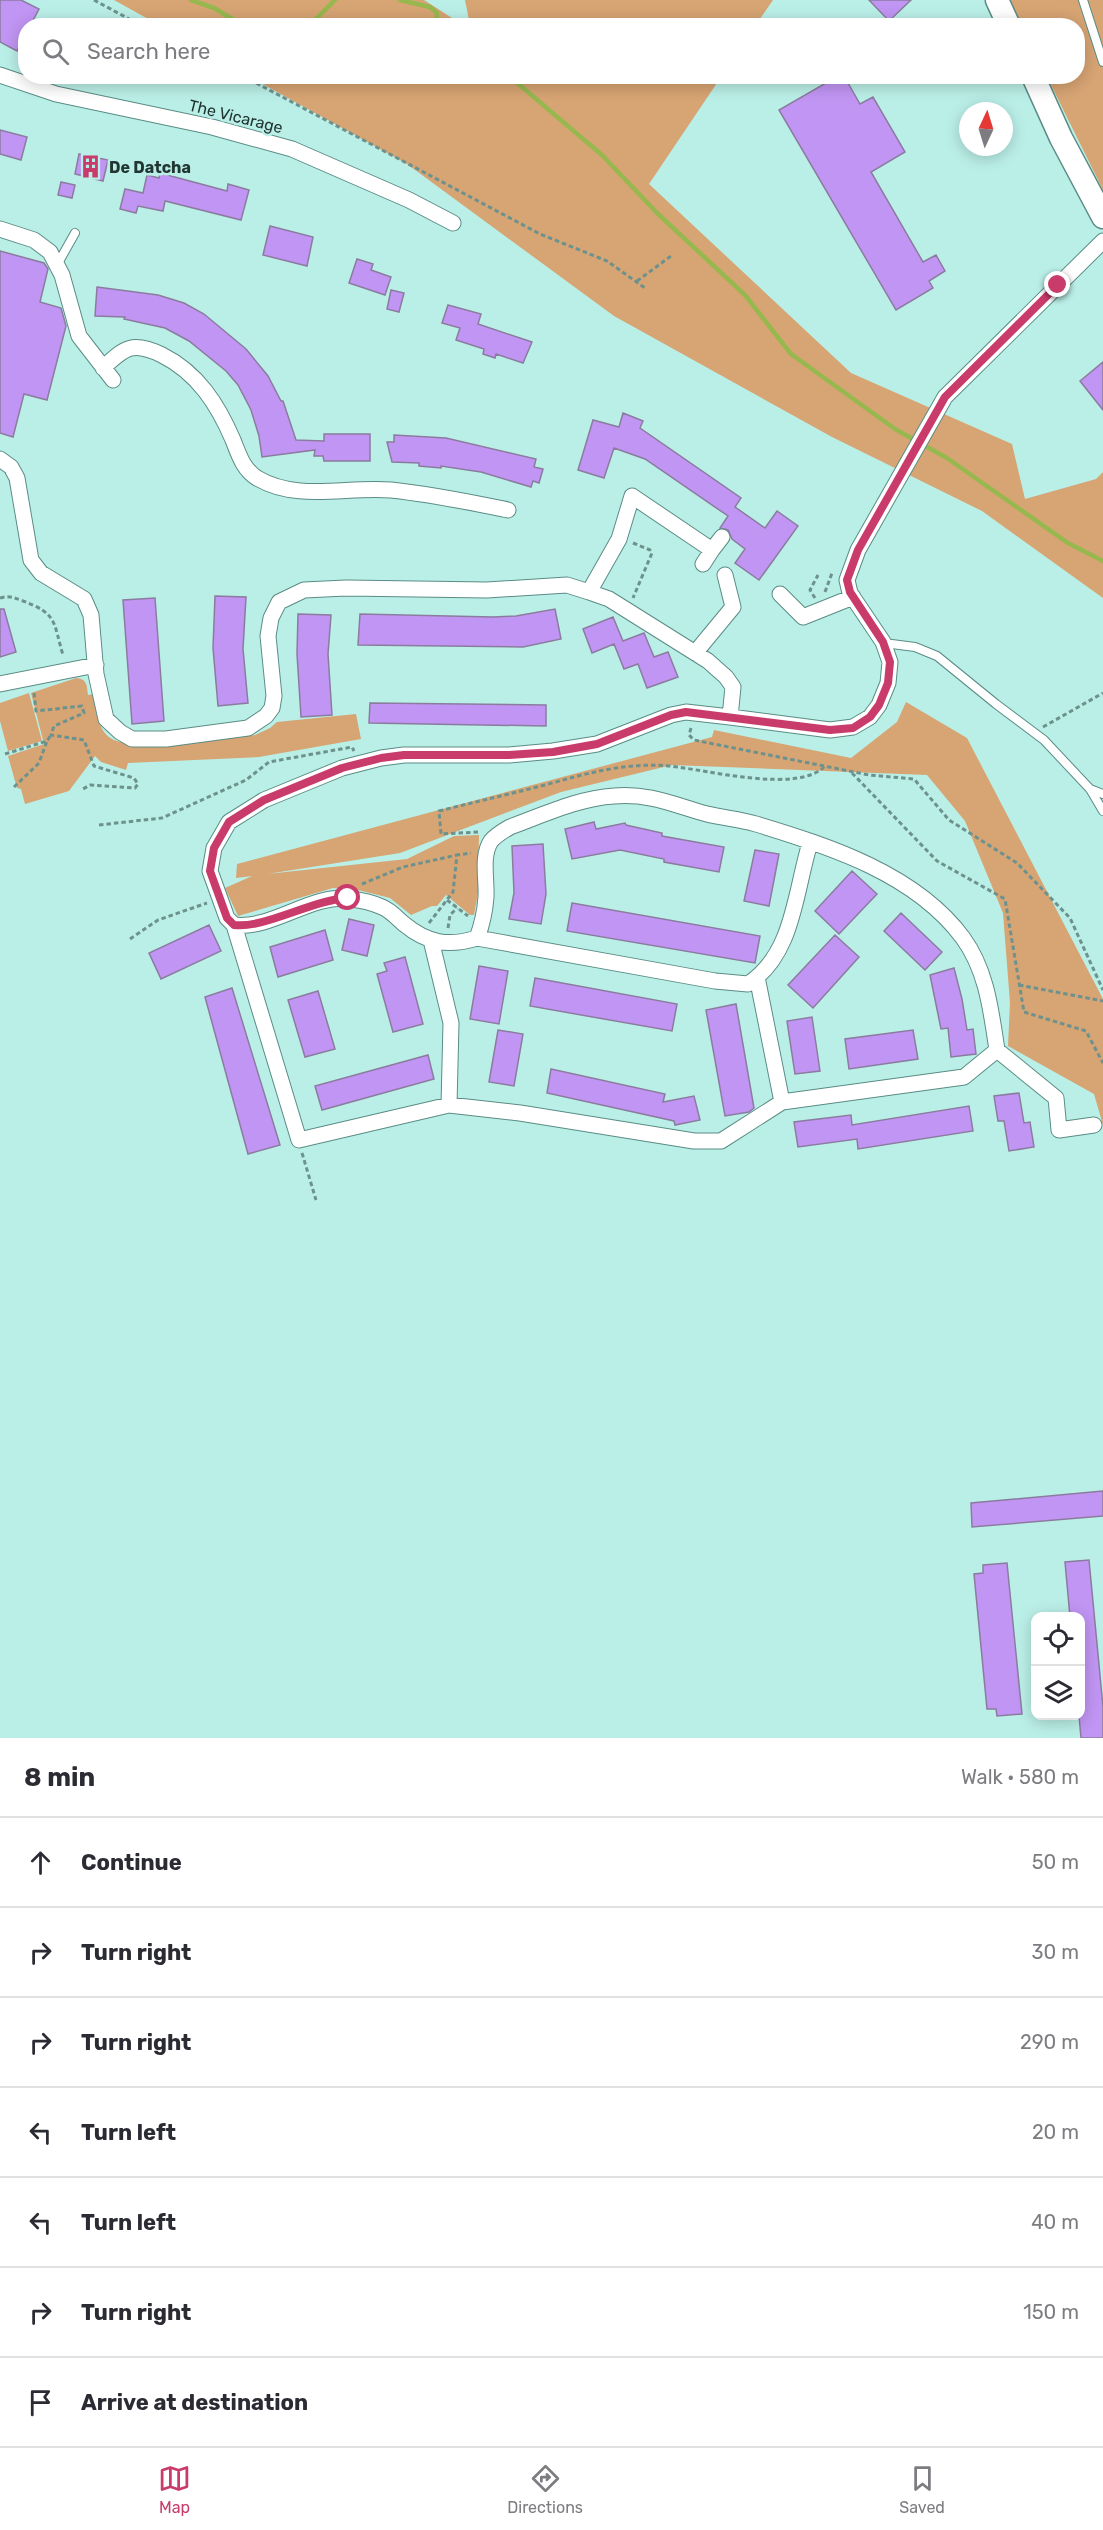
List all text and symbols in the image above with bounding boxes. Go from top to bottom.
search box [18,18,1085,84]
icon: search [39,35,72,68]
text: Search here [87,38,210,65]
street label: The Vicarage [187,96,285,137]
north arrow [959,102,1013,156]
building icon: De Datcha [78,154,104,180]
place label: De Datcha [109,158,191,177]
route end [1044,271,1070,297]
route start [334,884,360,910]
map controls [1031,1612,1085,1720]
button: locate [1031,1612,1085,1666]
button: layers [1031,1666,1085,1720]
text: 8 min [24,1762,95,1793]
text: Walk · 580 m [961,1765,1079,1789]
icon: ahead [24,1846,57,1879]
text: Continue [81,1849,182,1876]
text: 50 m [1032,1850,1079,1874]
icon: right [24,1936,57,1969]
text: Turn right [81,1939,191,1966]
text: 30 m [1032,1940,1079,1964]
icon: right [24,2026,57,2059]
text: Turn right [81,2029,191,2056]
text: 290 m [1020,2030,1079,2054]
icon: left [24,2116,57,2149]
text: Turn left [81,2119,176,2146]
text: 20 m [1032,2120,1079,2144]
icon: left [24,2206,57,2239]
text: Turn left [81,2209,176,2236]
text: 40 m [1031,2210,1079,2234]
icon: right [24,2296,57,2329]
text: Turn right [81,2299,191,2326]
text: 150 m [1023,2300,1079,2324]
icon: arrive [24,2386,57,2419]
text: Arrive at destination [81,2389,308,2416]
tab: Map [158,2462,191,2517]
tab: Directions [507,2462,583,2517]
tab: Saved [899,2462,945,2517]

